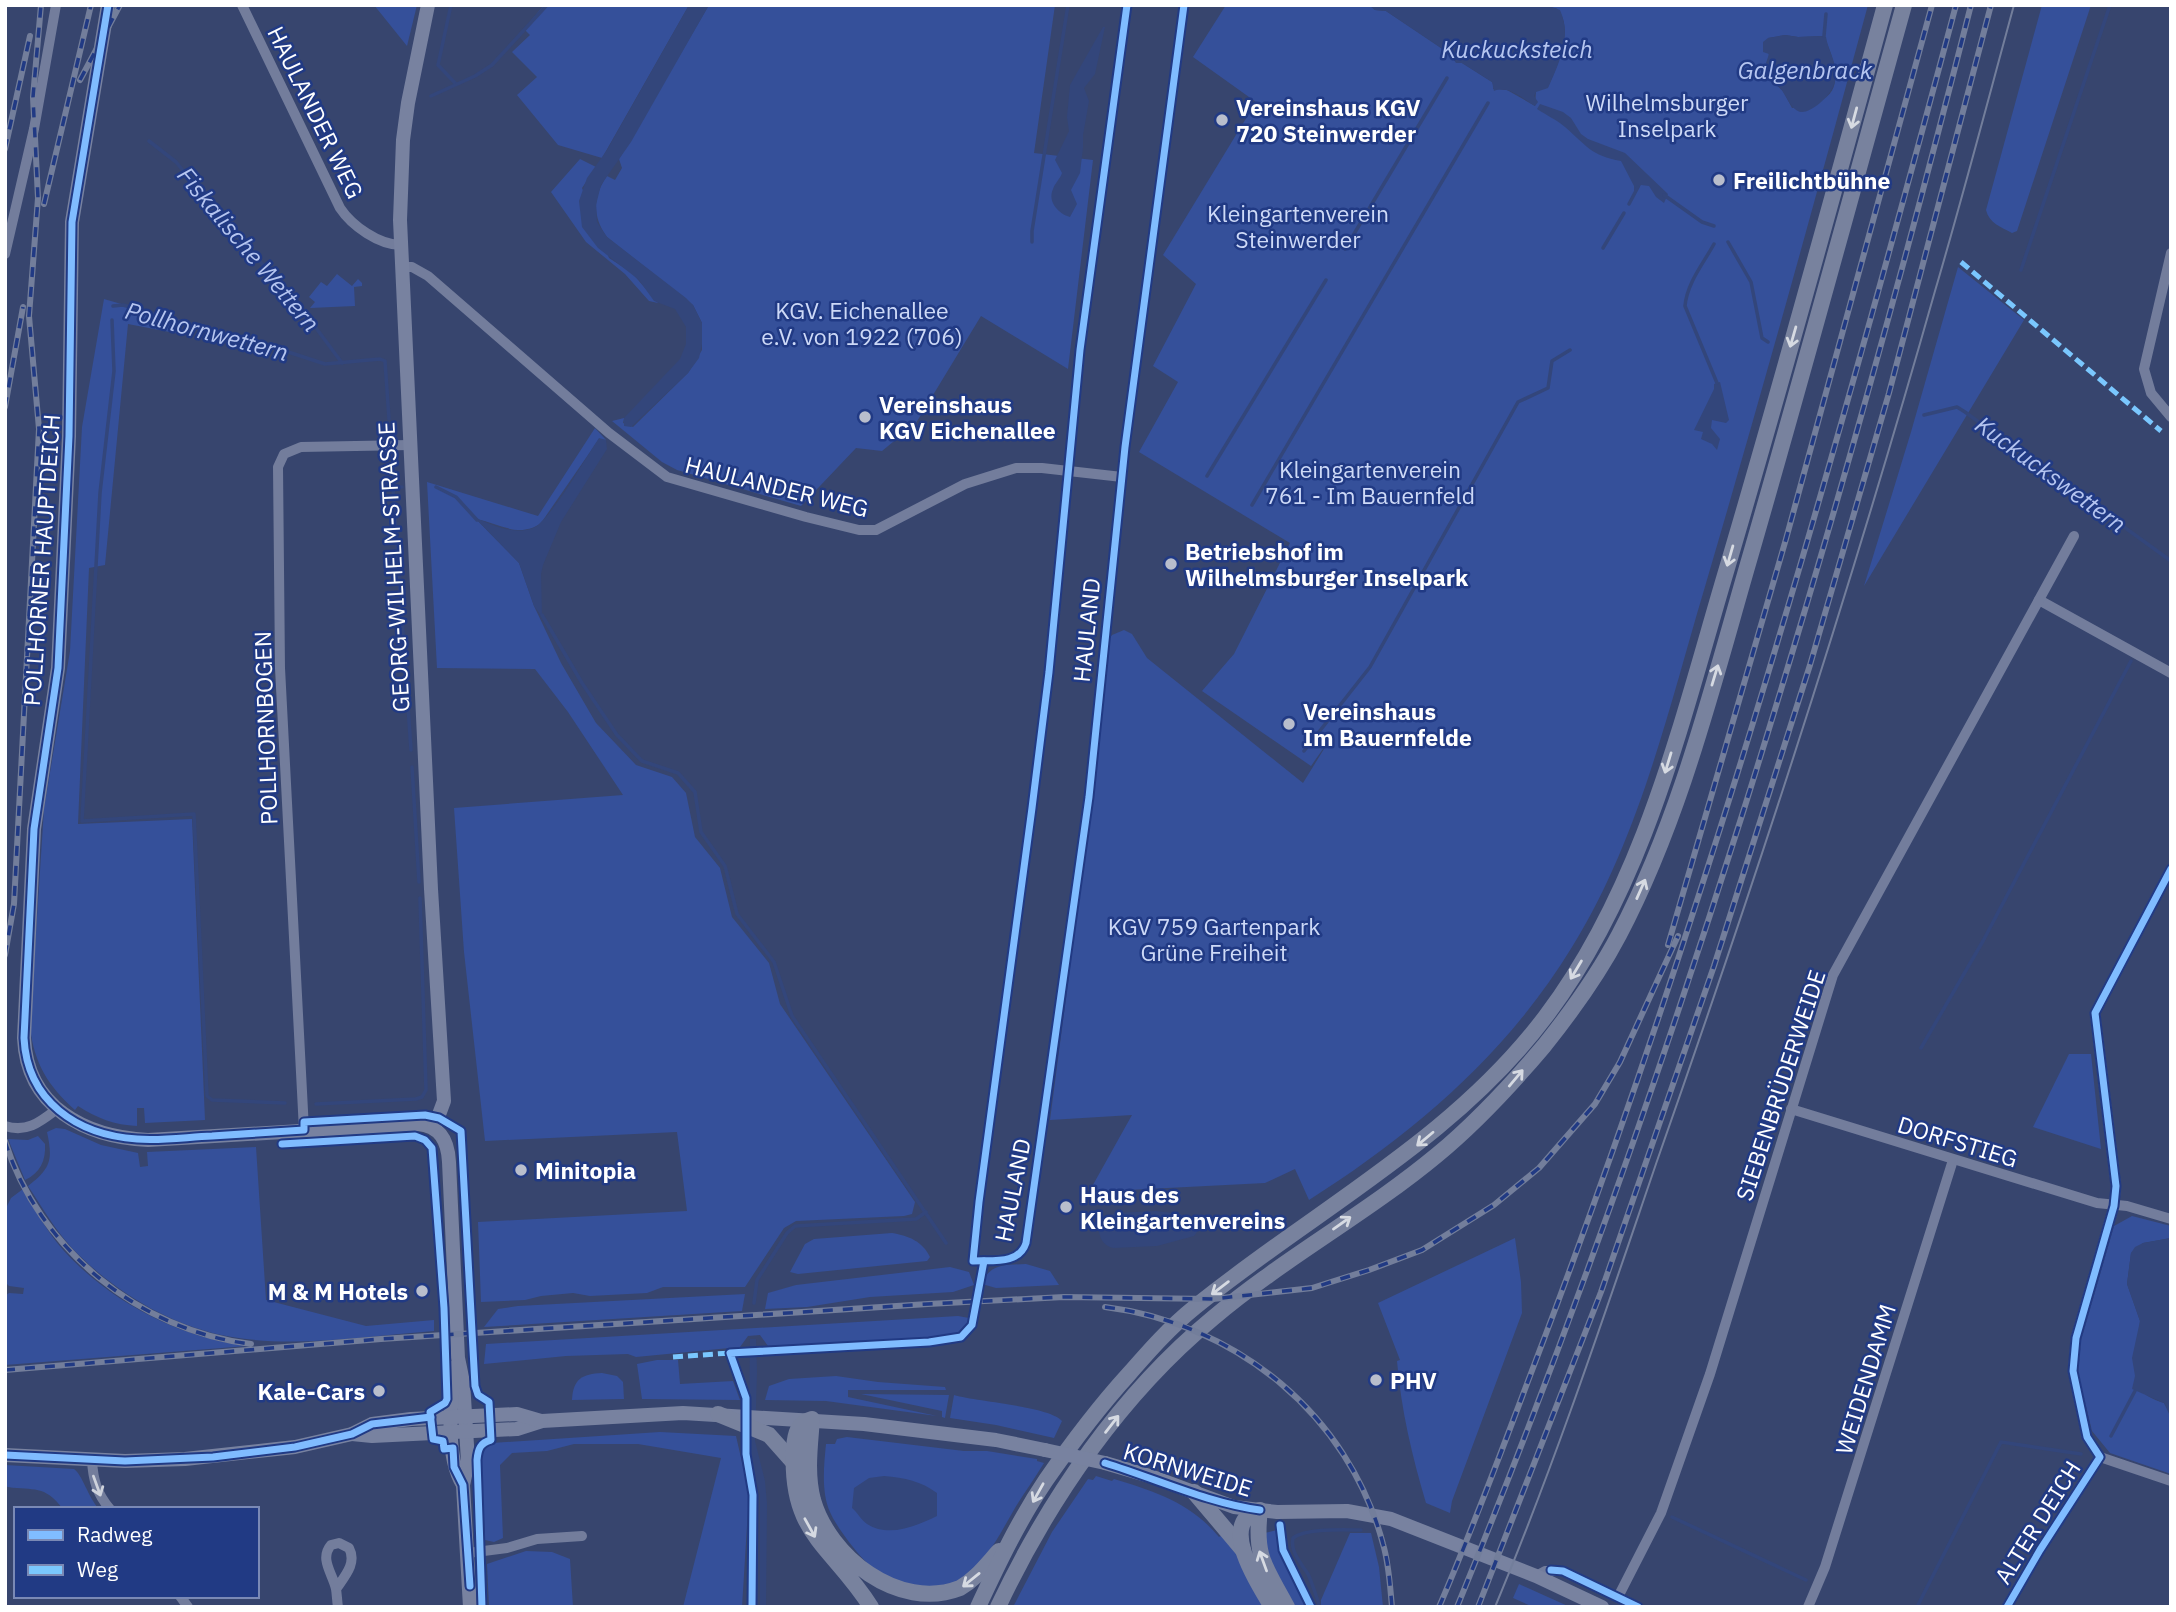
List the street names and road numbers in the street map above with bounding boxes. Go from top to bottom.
street label: HAULANDER WEG [261,21,371,203]
street label: POLLHORNER HAUPTDEICH [16,413,66,707]
street label: GEORG-WILHELM-STRASSE [370,421,416,713]
street label: HAULANDER WEG [682,449,872,523]
street label: HAULAND [1066,576,1106,684]
street label: POLLHORNBOGEN [247,631,283,825]
street label: SIEBENBRÜDERWEIDE [1728,966,1832,1204]
street label: DORFSTIEG [1894,1109,2022,1173]
street label: HAULAND [987,1136,1037,1244]
street label: WEIDENDAMM [1828,1300,1902,1458]
street label: KORNWEIDE [1120,1435,1256,1503]
street label: ALTER DEICH [1987,1455,2087,1589]

